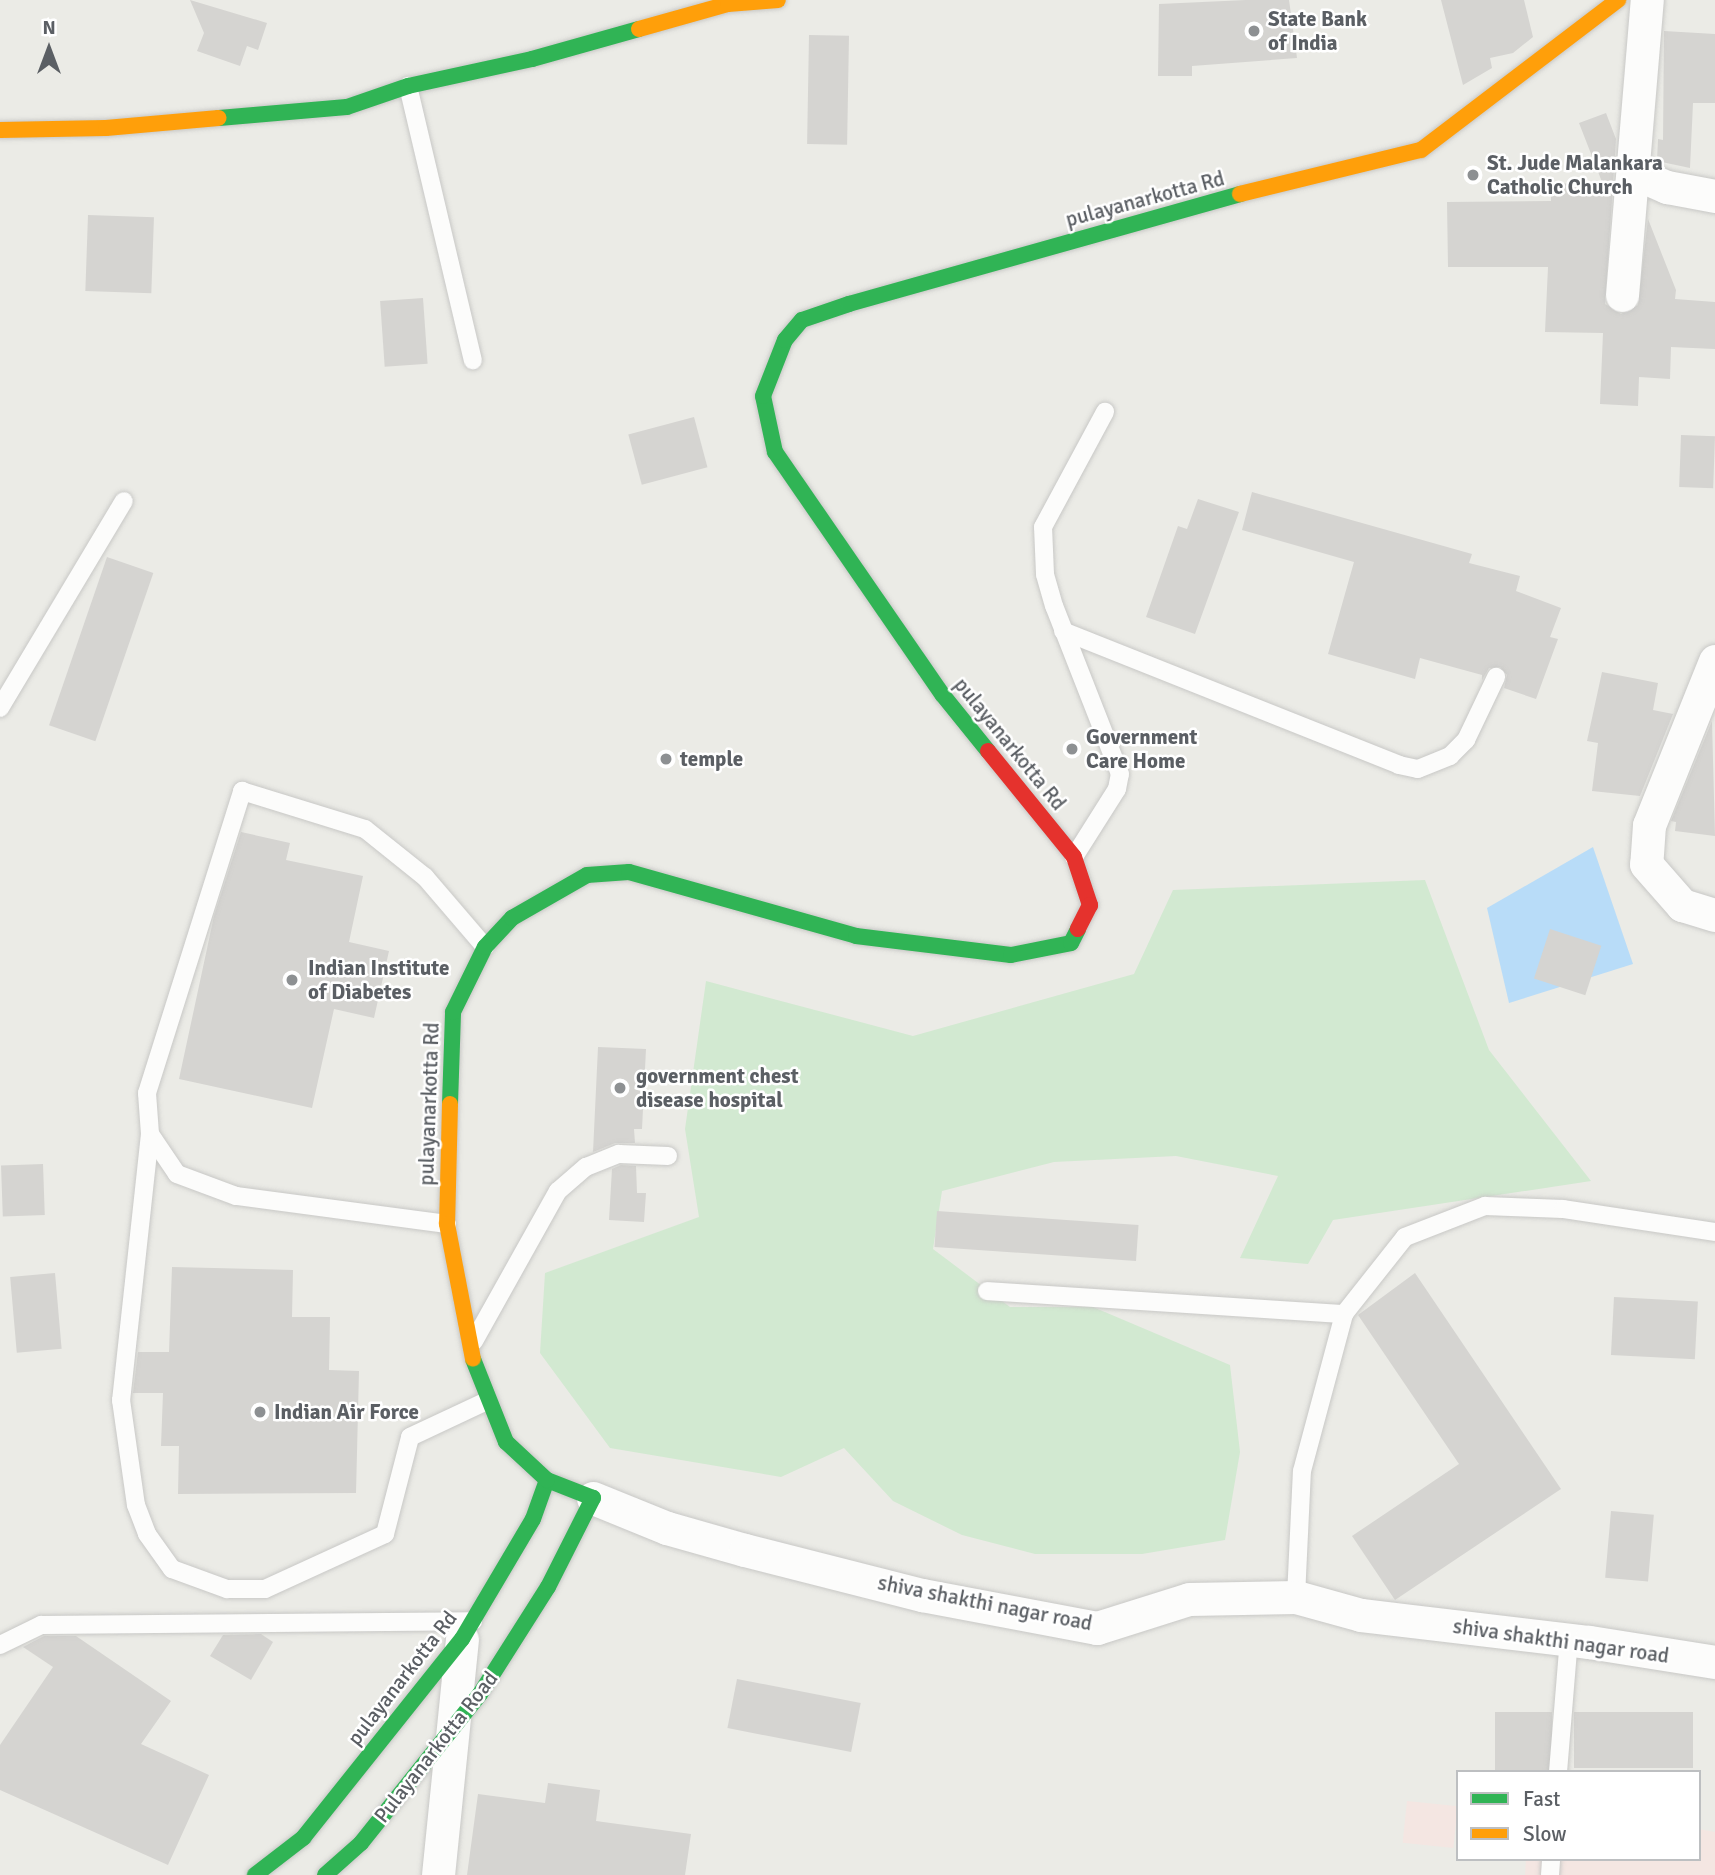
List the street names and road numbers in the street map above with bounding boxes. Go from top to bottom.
street label: pulayanarkotta Rd [1063,166,1227,232]
street label: pulayanarkotta Rd [949,673,1071,815]
street label: pulayanarkotta Rd [414,1022,444,1186]
street label: shiva shakthi nagar road [876,1570,1094,1636]
street label: pulayanarkotta Rd [342,1606,462,1750]
street label: shiva shakthi nagar road [1451,1613,1671,1669]
street label: Pulayanarkotta Road [369,1666,503,1828]

